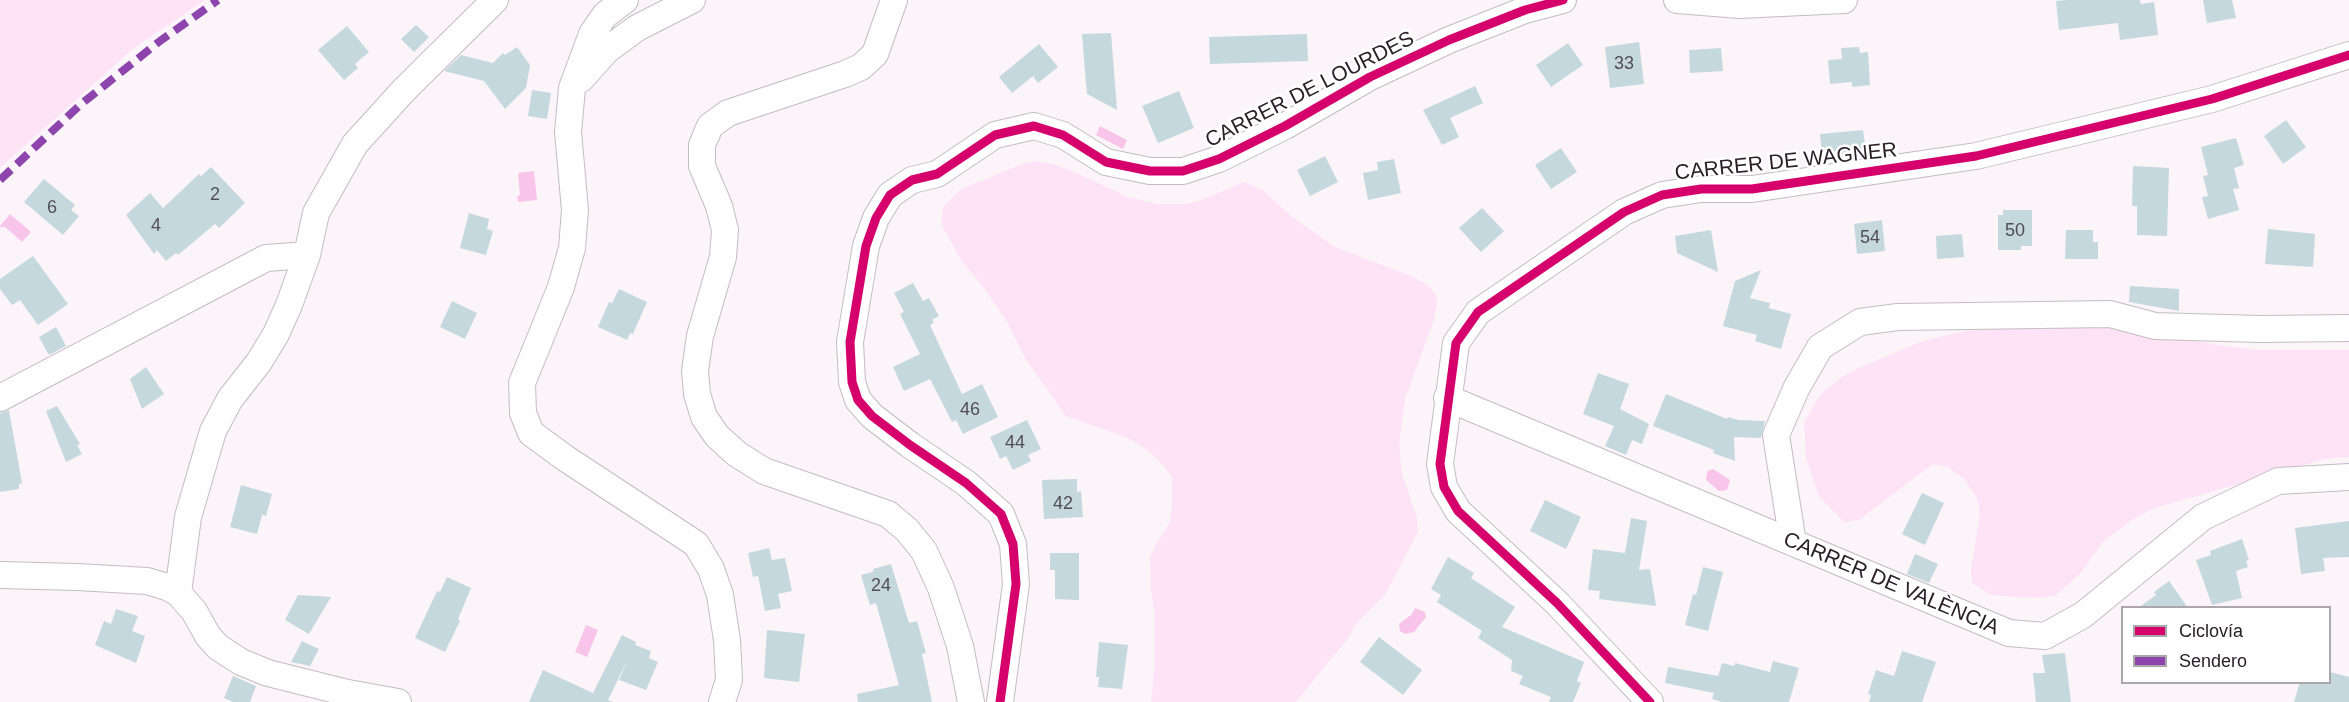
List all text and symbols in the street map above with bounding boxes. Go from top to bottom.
street label: CARRER DE LOURDES [1201,26,1419,154]
house number: 33 [1614,53,1634,75]
street label: CARRER DE WAGNER [1674,138,1898,186]
house number: 2 [210,184,220,206]
house number: 6 [47,197,57,219]
house number: 4 [151,215,161,237]
house number: 50 [2005,220,2025,242]
house number: 54 [1860,227,1880,249]
house number: 46 [960,399,980,421]
house number: 44 [1005,432,1025,454]
house number: 42 [1053,493,1073,515]
street label: CARRER DE VALÈNCIA [1779,527,2003,641]
house number: 24 [871,575,891,597]
legend [2121,606,2331,684]
text: Ciclovía [2179,621,2243,641]
text: Sendero [2179,651,2247,671]

